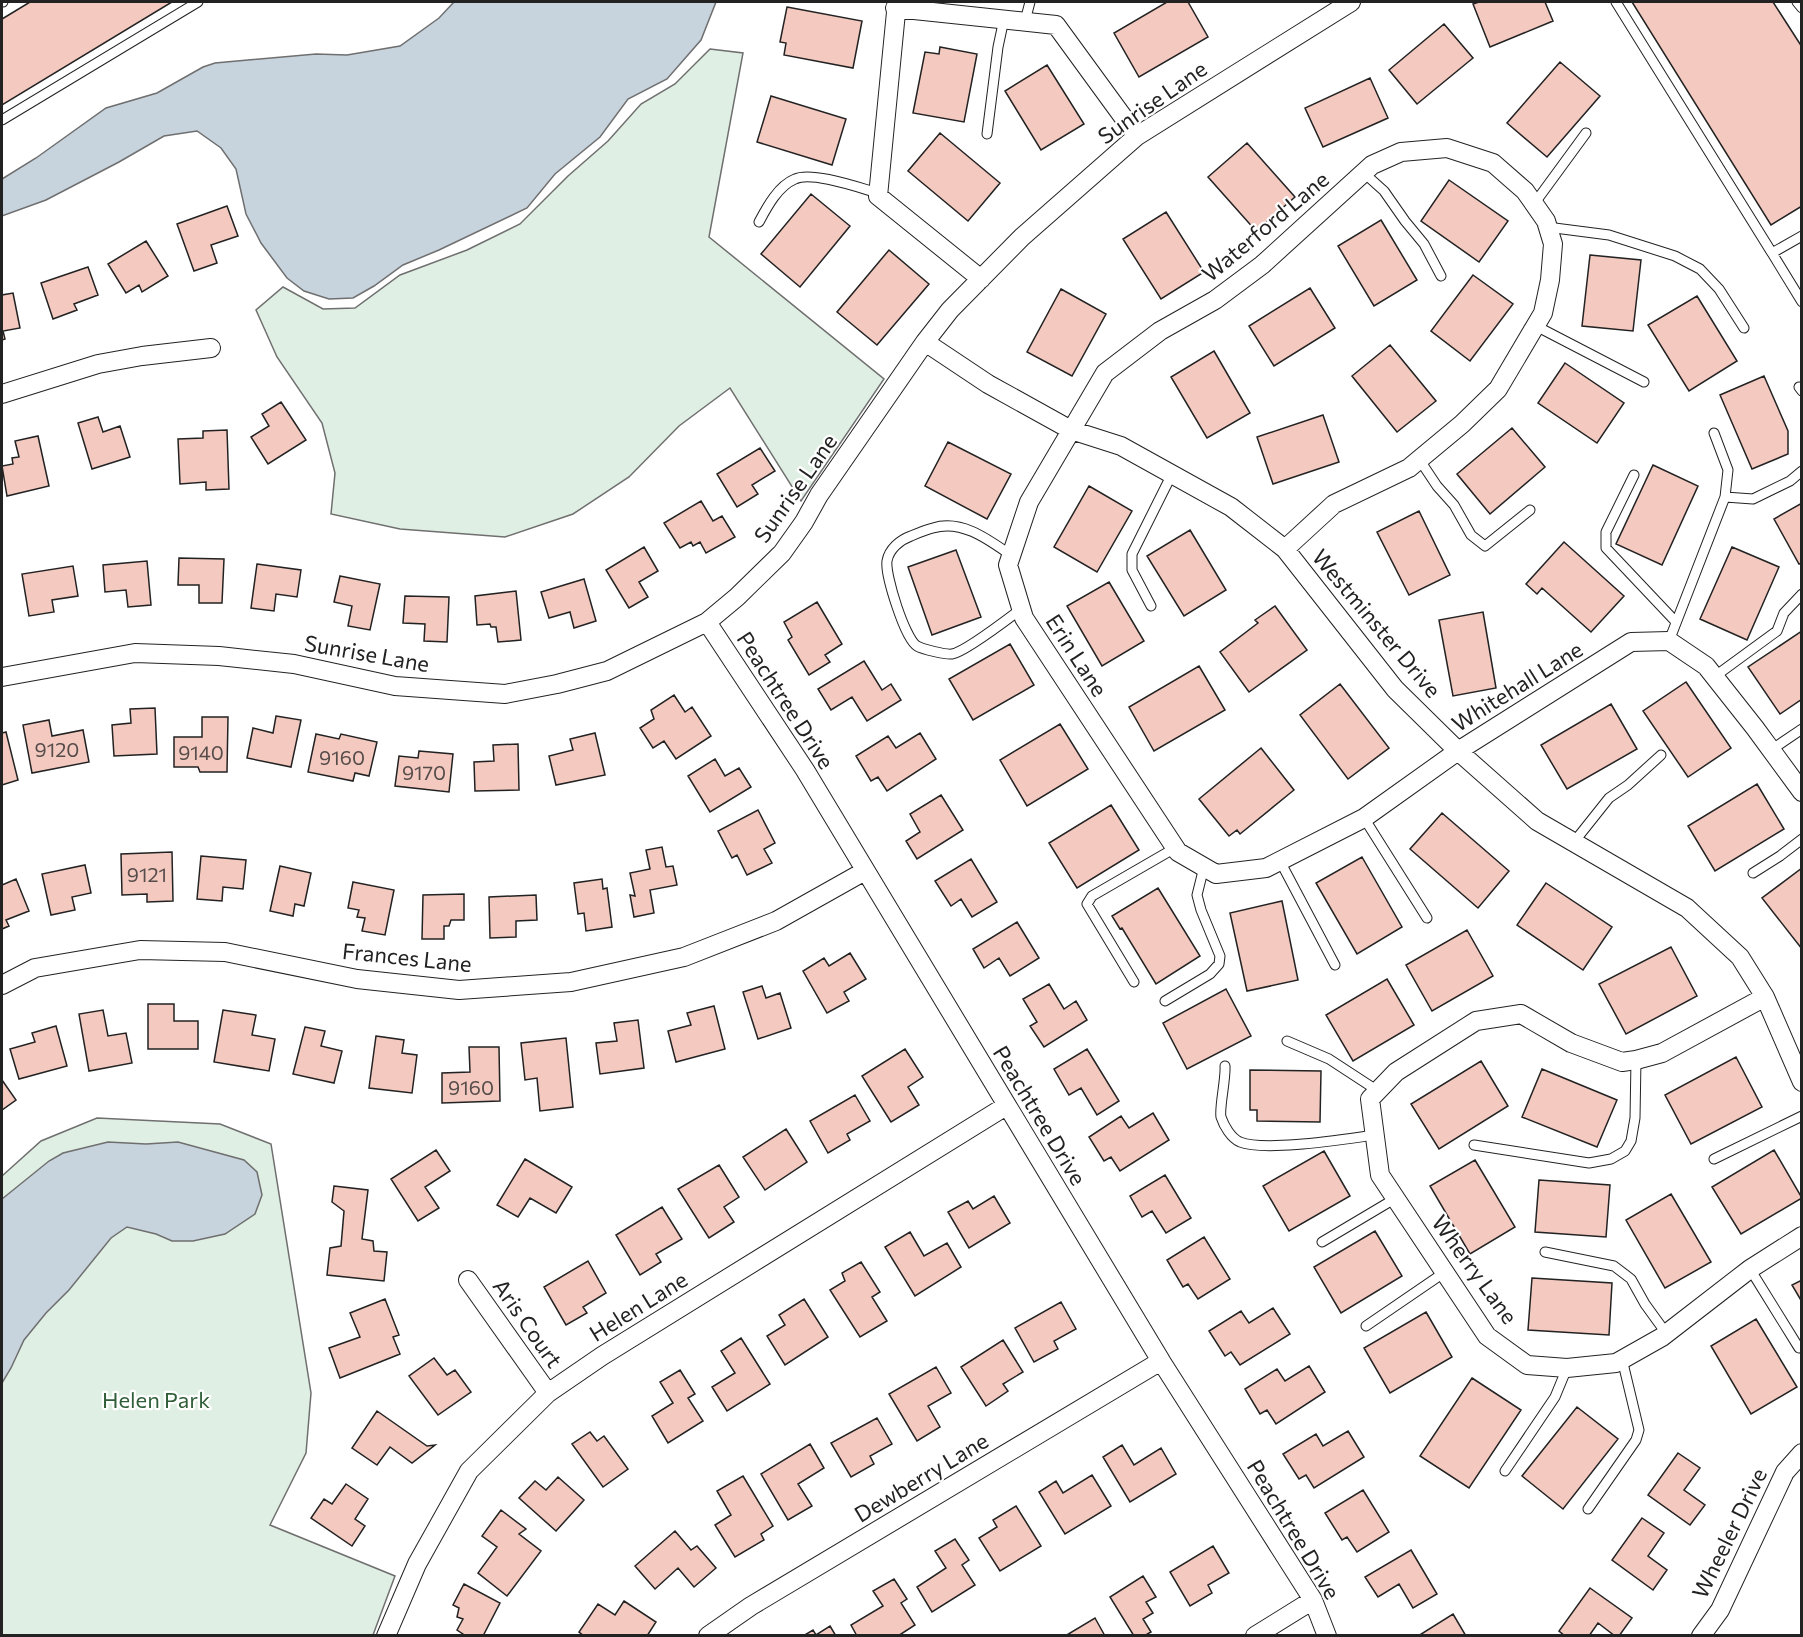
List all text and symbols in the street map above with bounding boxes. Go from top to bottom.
street label: Sunrise Lane [1092,55,1212,149]
street label: Waterford Lane [1196,165,1334,287]
street label: Sunrise Lane [748,428,842,548]
street label: Westminster Drive [1307,543,1447,703]
street label: Erin Lane [1040,609,1114,701]
street label: Peachtree Drive [732,626,840,774]
street label: Sunrise Lane [302,629,432,677]
street label: Whitehall Lane [1447,635,1587,737]
house number: 9120 [35,737,79,761]
house number: 9140 [178,740,224,764]
house number: 9160 [319,745,365,769]
house number: 9170 [402,760,446,784]
house number: 9121 [127,862,167,886]
street label: Frances Lane [341,937,473,977]
street label: Peachtree Drive [988,1040,1092,1190]
house number: 9160 [448,1075,494,1099]
street label: Wherry Lane [1426,1209,1524,1329]
street label: Helen Lane [584,1265,692,1347]
street label: Aris Court [488,1273,568,1373]
park label: Helen Park [102,1386,210,1413]
street label: Dewberry Lane [849,1426,993,1528]
street label: Peachtree Drive [1242,1454,1346,1604]
street label: Wheeler Drive [1686,1463,1772,1603]

